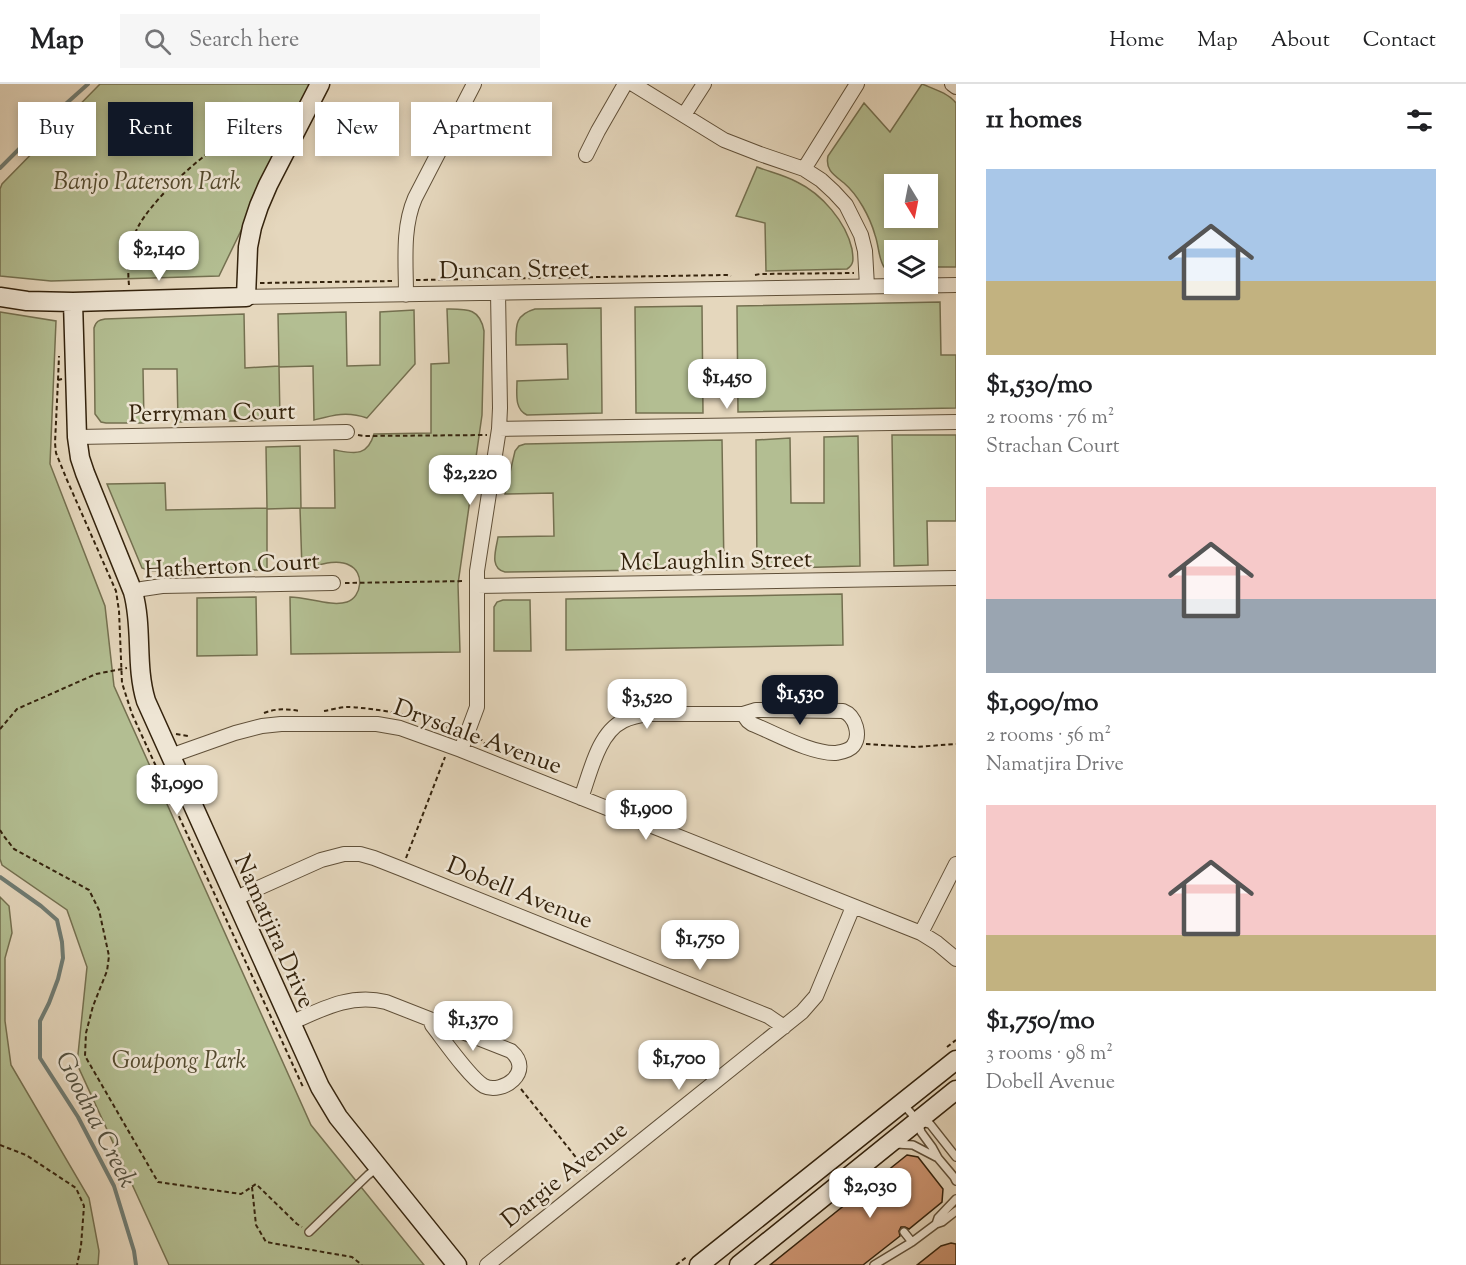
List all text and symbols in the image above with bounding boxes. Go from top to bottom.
search box [120,14,540,68]
text: Map [30,21,84,61]
icon: search [141,25,174,58]
text: Search here [189,25,299,57]
text: Home [1109,26,1164,56]
text: Map [1197,26,1238,56]
text: About [1271,26,1330,56]
text: Contact [1363,26,1436,56]
chip: Buy [18,102,96,156]
chip: Rent [108,102,193,156]
chip: Filters [205,102,303,156]
chip: New [315,102,399,156]
chip: Apartment [411,102,552,156]
text: 11 homes [986,102,1082,139]
icon: filters [1403,104,1436,137]
park label: Banjo Paterson Park [53,166,241,200]
north arrow [884,174,938,228]
map controls [884,174,938,294]
icon: home [1157,208,1265,316]
pin: $2,140 [110,231,208,282]
text: $2,140 [133,236,185,265]
button: layers [884,240,938,294]
street label: Duncan Street [439,253,589,289]
pin: $1,450 [678,359,776,410]
text: $1,450 [702,364,752,393]
text: $1,530/mo [986,367,1093,404]
street label: Perryman Court [128,396,296,432]
text: 2 rooms · 76 m² [986,404,1114,433]
text: Strachan Court [986,433,1120,462]
pin: $2,220 [421,455,519,506]
text: $2,220 [443,460,497,489]
icon: home [1157,526,1265,634]
street label: McLaughlin Street [620,543,812,581]
street label: Hatherton Court [144,545,321,589]
pin: $1,530 [751,675,849,726]
pin: $3,520 [598,679,696,730]
text: $1,530 [776,680,824,709]
text: $3,520 [622,684,672,713]
text: $1,090/mo [986,685,1099,722]
street label: Drysdale Avenue [388,692,566,784]
text: 2 rooms · 56 m² [986,722,1111,751]
text: Namatjira Drive [986,751,1124,780]
pin: $1,090 [128,765,226,816]
text: $1,090 [151,770,203,799]
pin: $1,900 [597,790,695,841]
text: $1,900 [620,795,672,824]
icon: home [1157,844,1265,952]
street label: Namatjira Drive [224,849,322,1014]
street label: Dobell Avenue [441,849,597,939]
pin: $1,750 [651,920,749,971]
text: $1,750 [675,925,725,954]
pin: $1,370 [424,1001,522,1052]
text: $1,750/mo [986,1003,1095,1040]
text: $1,370 [448,1006,498,1035]
pin: $1,700 [630,1040,728,1091]
text: 3 rooms · 98 m² [986,1040,1113,1069]
park label: Goupong Park [112,1045,247,1079]
text: $1,700 [652,1045,706,1074]
water label: Goodna Creek [45,1046,145,1195]
text: Dobell Avenue [986,1069,1115,1098]
street label: Dargie Avenue [495,1114,636,1237]
pin: $2,030 [821,1168,919,1219]
text: $2,030 [843,1173,897,1202]

